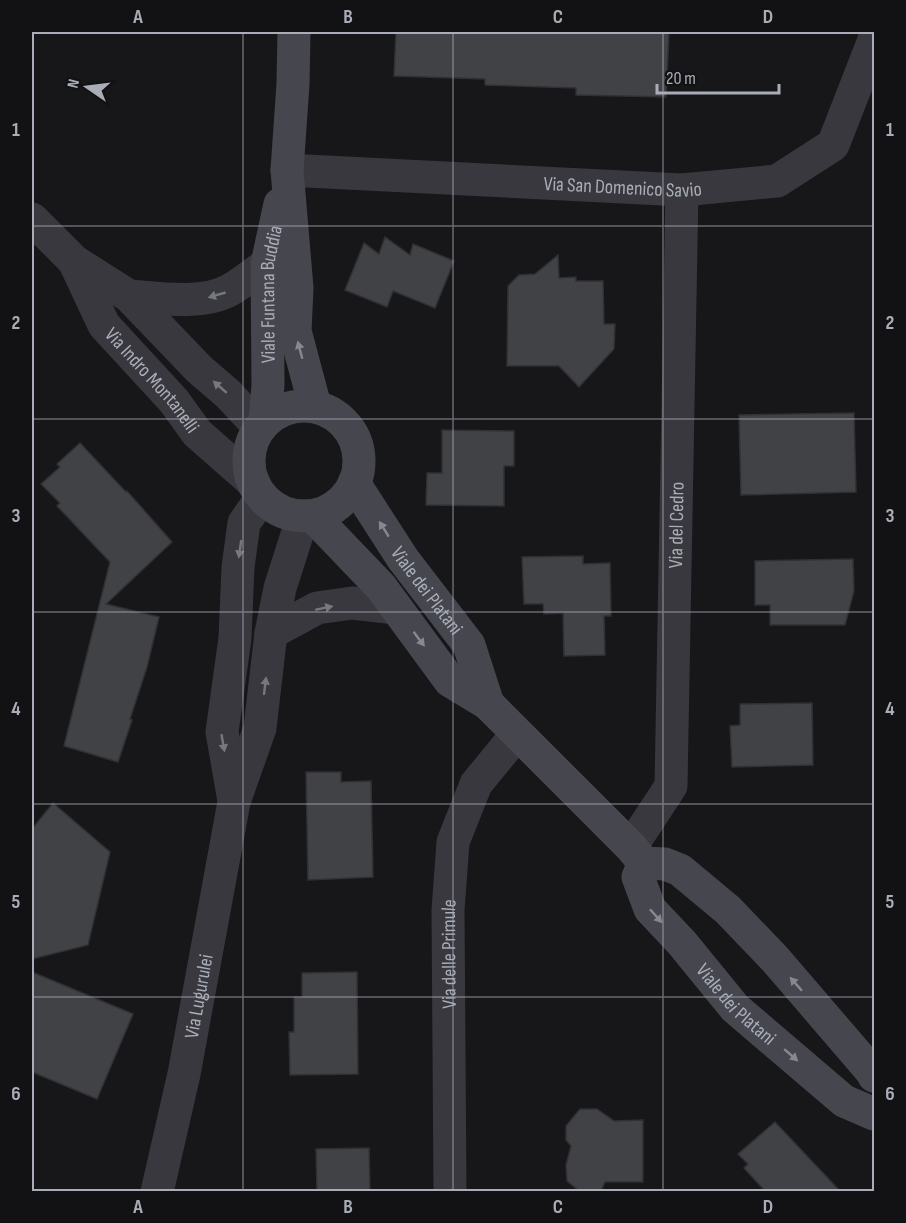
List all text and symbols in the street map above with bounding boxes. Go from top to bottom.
text: A [132,5,143,29]
text: B [343,5,353,29]
text: C [553,5,563,29]
text: D [763,5,773,29]
north arrow [57,57,117,117]
scale bar [657,57,778,95]
text: 20 m [666,68,696,89]
text: N [64,77,84,90]
text: 1 [12,118,20,142]
text: 1 [886,118,894,142]
street label: Via San Domenico Savio [543,172,703,203]
street label: Viale Funtana Buddia [256,223,288,364]
one-way arrow [208,290,226,300]
text: 2 [12,311,20,335]
text: 2 [886,311,894,335]
street label: Via Indro Montanelli [99,323,204,438]
one-way arrow [295,341,305,359]
one-way arrow [212,380,228,393]
street label: Via del Cedro [664,481,690,569]
text: 3 [12,504,21,528]
text: 3 [886,504,895,528]
one-way arrow [378,521,389,538]
one-way arrow [236,540,245,559]
street label: Viale dei Platani [385,542,468,640]
one-way arrow [314,603,333,612]
one-way arrow [413,632,425,647]
one-way arrow [260,676,270,695]
text: 4 [11,697,21,721]
text: 4 [885,697,895,721]
one-way arrow [219,734,228,753]
text: 5 [12,890,21,914]
text: 5 [886,890,895,914]
street label: Via delle Primule [437,898,462,1009]
one-way arrow [649,908,663,923]
street label: Via Lugurulei [180,952,219,1041]
street label: Viale dei Platani [691,959,780,1051]
one-way arrow [790,977,803,992]
one-way arrow [783,1049,799,1062]
text: 6 [11,1082,21,1106]
text: 6 [885,1082,895,1106]
text: A [132,1195,143,1219]
text: B [343,1195,353,1219]
text: C [553,1195,563,1219]
text: D [763,1195,773,1219]

